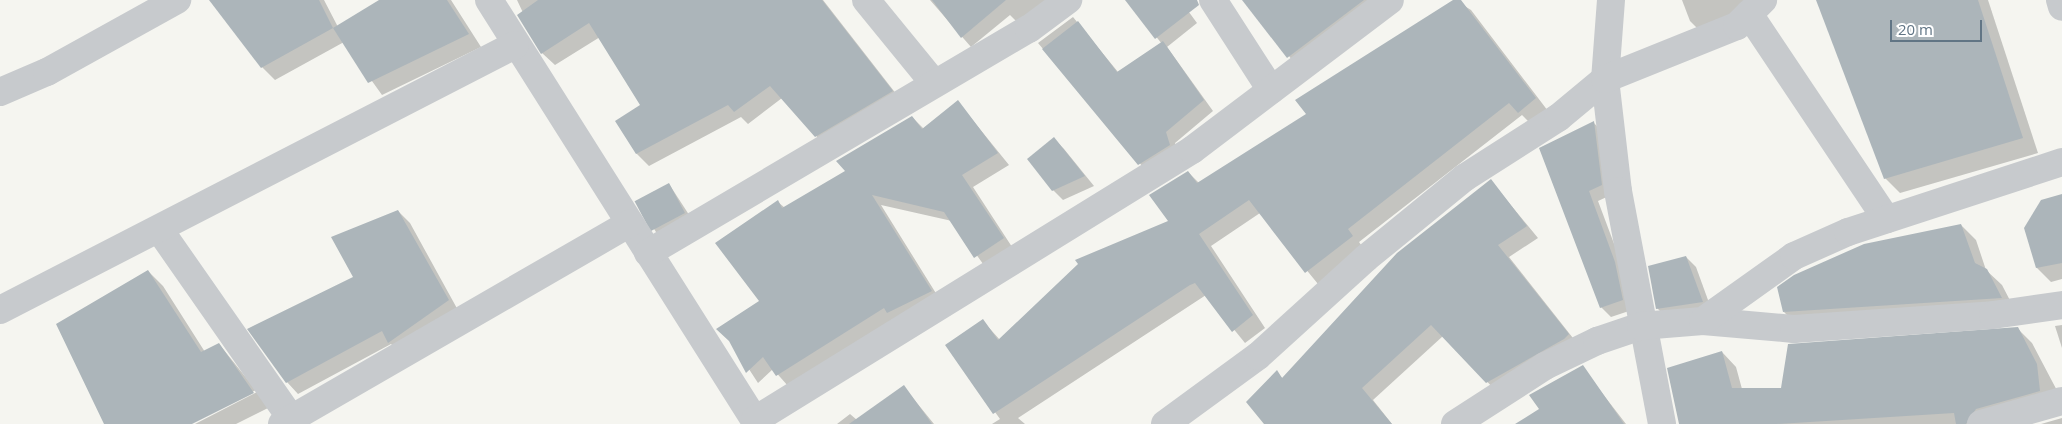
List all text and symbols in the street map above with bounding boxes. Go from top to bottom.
scale bar [1892,10,1984,42]
text: 20 m [1898,19,1933,39]

